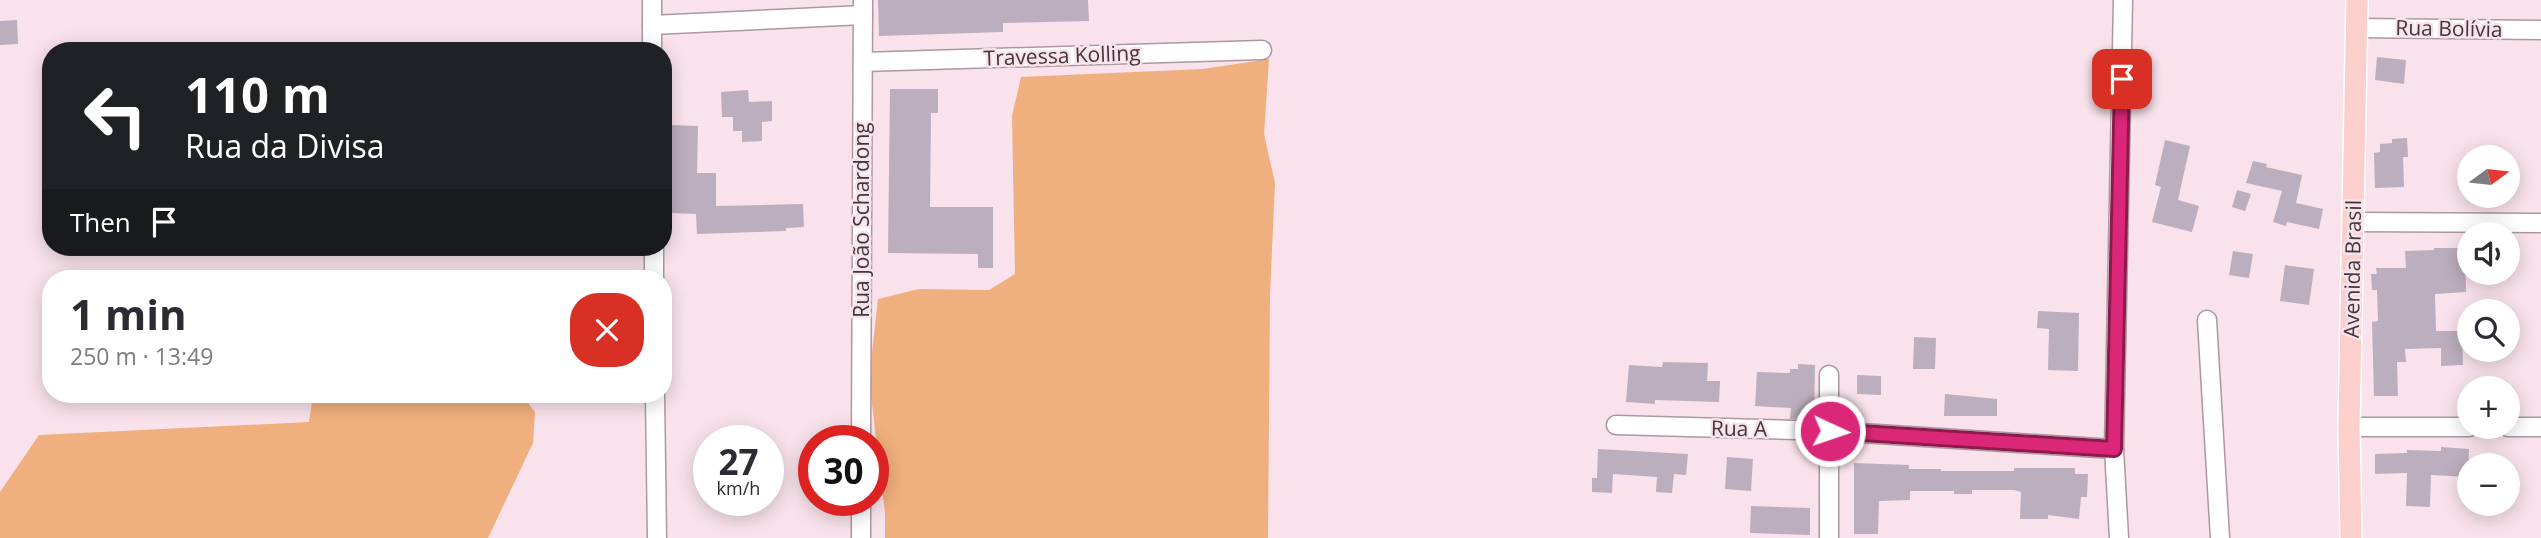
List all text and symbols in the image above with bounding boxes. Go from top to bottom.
street label: Rua Bolívia [2395,13,2503,43]
street label: Travessa Kolling [983,38,1141,72]
pin [2092,49,2152,109]
icon: arrive [2103,60,2141,98]
text: 110 m [185,61,330,127]
icon: left [70,70,161,161]
street label: Rua João Schardong [847,122,875,318]
text: Rua da Divisa [185,124,385,167]
north arrow [2457,145,2520,208]
map controls [2457,145,2520,516]
street label: Avenida Brasil [2337,200,2367,338]
icon: arrive [145,203,183,241]
text: Then [70,204,131,240]
button: sound [2457,222,2520,285]
text: 1 min [70,285,187,342]
button: close [570,293,644,367]
button: search [2457,299,2520,362]
text: 250 m · 13:49 [70,340,213,372]
button: + [2457,376,2520,439]
position arrow [1793,394,1867,468]
street label: Rua A [1711,414,1768,443]
speed limit sign: 30 [798,425,889,516]
text: 27 [718,438,759,485]
button: − [2457,453,2520,516]
text: km/h [717,476,760,500]

